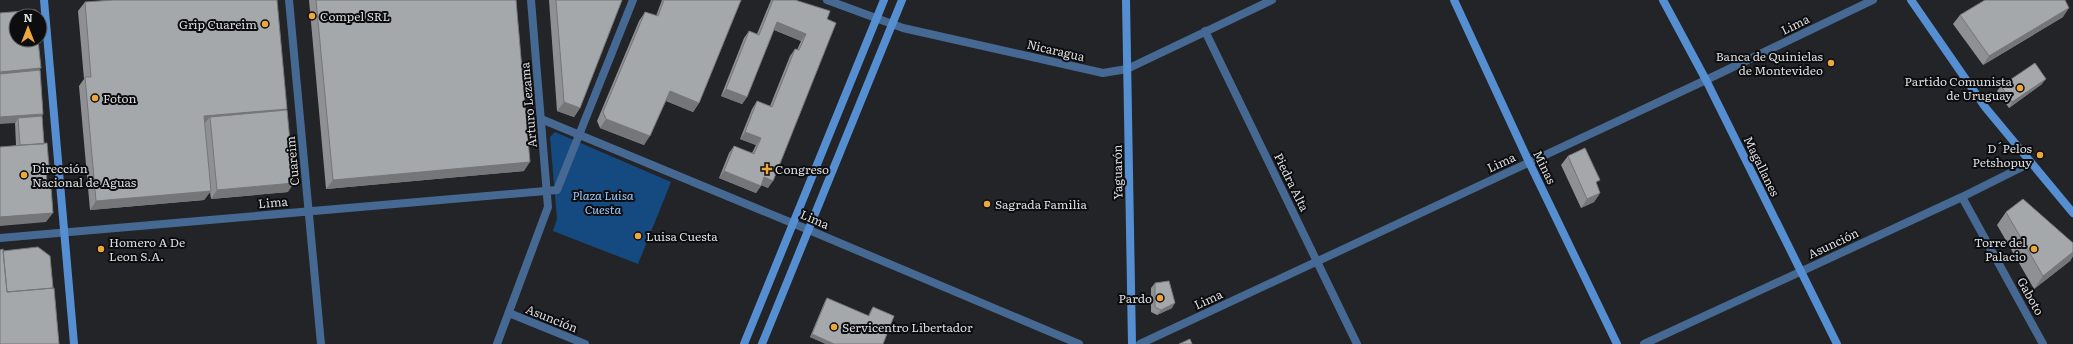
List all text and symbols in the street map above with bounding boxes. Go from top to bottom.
place label: Compel SRL [320,7,390,25]
north arrow [8,8,48,48]
text: N [23,9,33,25]
street label: Lima [1778,9,1813,39]
marker: Compel SRL [307,11,317,21]
place label: Grip Cuareim [179,15,257,33]
marker: Grip Cuareim [260,19,270,29]
street label: Nicaragua [1025,35,1087,66]
place label: Banca de Quinielas de Montevideo [1716,47,1824,79]
marker: Banca de Quinielas de Montevideo [1826,58,1836,68]
street label: Arturo Lezama [515,61,541,148]
place label: Partido Comunista de Uruguay [1905,72,2013,104]
marker: Partido Comunista de Uruguay [2015,83,2025,93]
place label: Foton [103,89,136,107]
marker: Foton [90,93,100,103]
street label: Magallanes [1740,133,1785,200]
street label: Cuareim [281,135,303,186]
place label: D´Pelos Petshopuy [1972,139,2033,171]
street label: Yaguarón [1108,144,1126,200]
street label: Lima [1484,147,1519,176]
street label: Minas [1529,147,1561,187]
street label: Piedra Alta [1270,150,1314,215]
marker: D´Pelos Petshopuy [2035,150,2045,160]
place label: Dirección Nacional de Aguas [32,159,137,191]
place label: Congreso [775,160,829,178]
marker: Congreso [762,164,772,174]
marker: Dirección Nacional de Aguas [19,170,29,180]
park label: Plaza Luisa Cuesta [572,186,634,218]
street label: Lima [257,192,289,212]
place label: Sagrada Familia [995,195,1087,213]
marker: Sagrada Familia [982,199,992,209]
street label: Lima [798,205,833,233]
street label: Asunción [1804,223,1862,263]
place label: Luisa Cuesta [646,227,718,245]
marker: Luisa Cuesta [633,231,643,241]
place label: Homero A De Leon S.A. [109,233,185,265]
place label: Torre del Palacio [1974,233,2026,265]
marker: Homero A De Leon S.A. [96,244,106,254]
marker: Torre del Palacio [2029,244,2039,254]
street label: Gaboto [2013,274,2049,318]
street label: Lima [1191,284,1226,313]
place label: Pardo [1119,289,1152,307]
marker: Pardo [1155,293,1165,303]
street label: Asunción [523,299,581,337]
place label: Servicentro Libertador [842,318,973,336]
marker: Servicentro Libertador [829,322,839,332]

